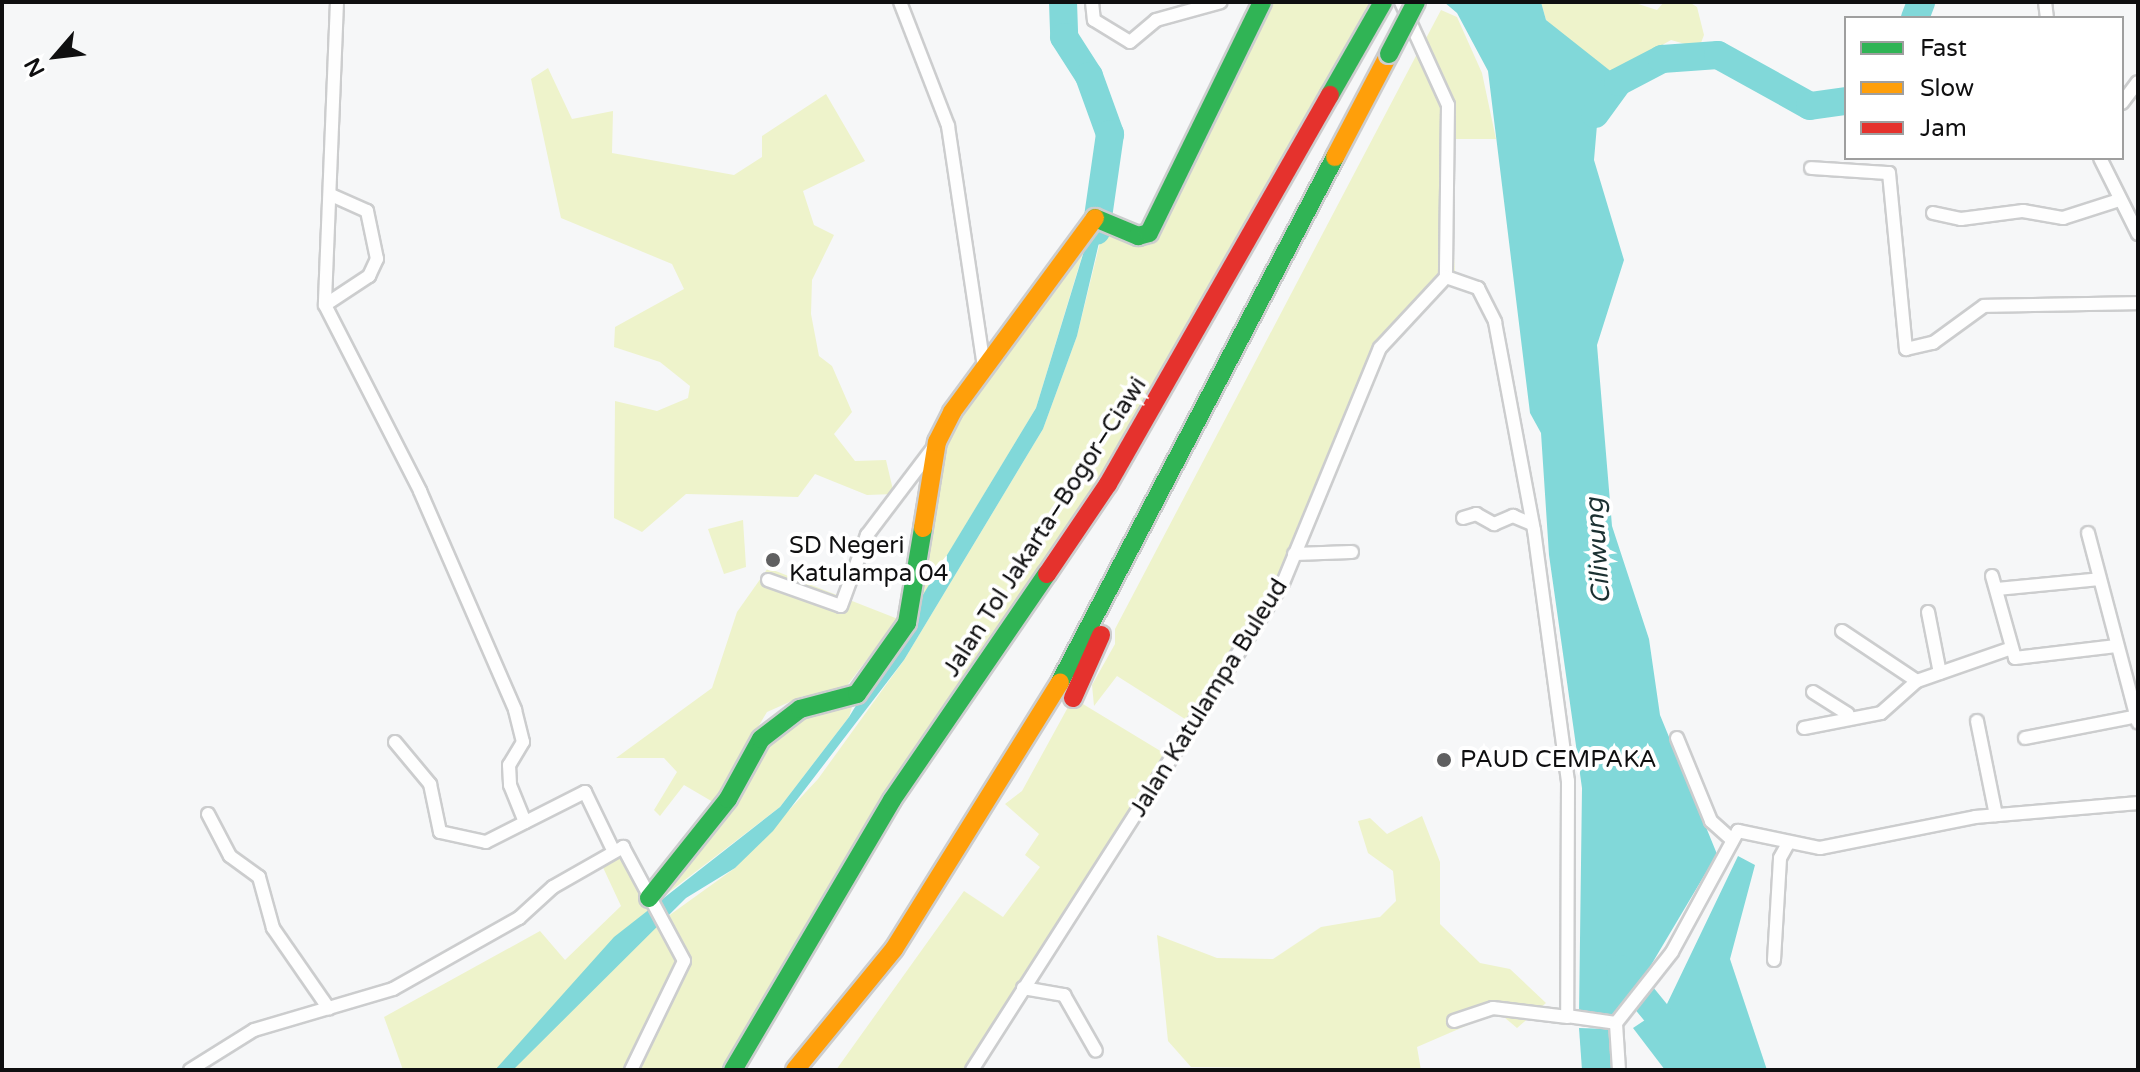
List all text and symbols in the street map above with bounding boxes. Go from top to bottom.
north arrow [16,16,96,96]
legend [1844,16,2124,160]
text: Fast [1920,34,1967,63]
text: N [19,53,50,81]
text: Slow [1920,74,1974,103]
text: Jam [1920,114,1967,143]
street label: Jalan Tol Jakarta–Bogor–Ciawi [937,372,1153,682]
water label: Ciliwung [1579,497,1617,605]
place label: SD Negeri Katulampa 04 [789,532,949,588]
marker: SD Negeri Katulampa 04 [764,551,782,569]
street label: Jalan Katulampa Buleud [1124,574,1294,822]
place label: PAUD CEMPAKA [1460,746,1657,774]
marker: PAUD CEMPAKA [1435,751,1453,769]

